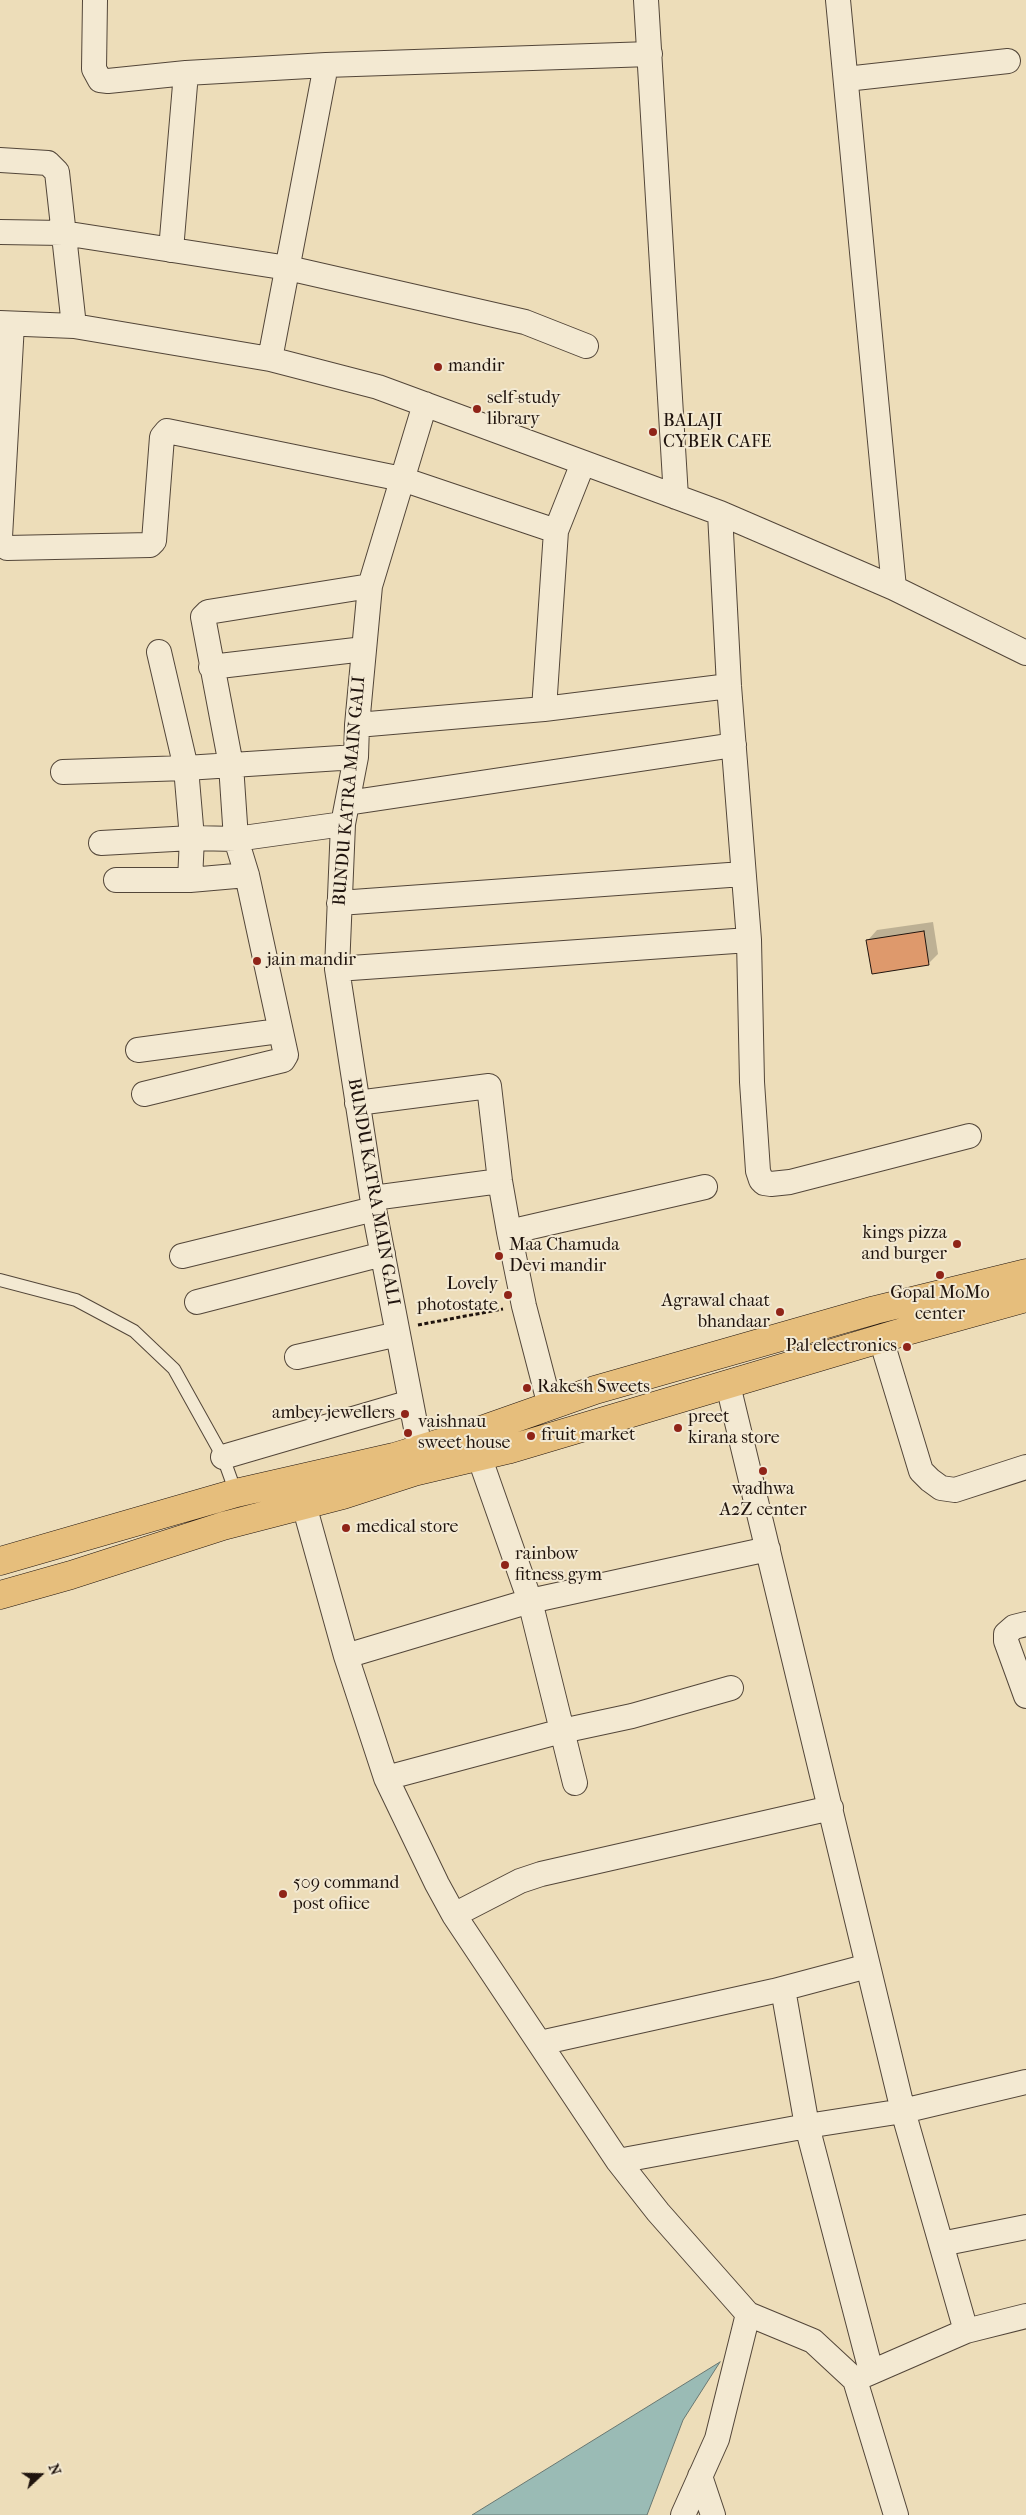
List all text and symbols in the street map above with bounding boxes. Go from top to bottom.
place label: mandir [448,356,504,378]
marker: mandir [432,361,444,373]
place label: self-study library [487,388,560,430]
marker: self-study library [471,403,483,415]
place label: BALAJI CYBER CAFE [663,411,772,454]
marker: BALAJI CYBER CAFE [647,426,659,438]
street label: BUNDU KATRA MAIN GALI [329,675,371,907]
place label: jain mandir [267,950,356,972]
marker: jain mandir [251,955,263,967]
street label: BUNDU KATRA MAIN GALI [342,1077,404,1307]
place label: kings pizza and burger [861,1223,947,1266]
place label: Maa Chamuda Devi mandir [509,1235,620,1278]
marker: kings pizza and burger [951,1238,963,1250]
marker: Maa Chamuda Devi mandir [493,1250,505,1262]
marker: Gopal MoMo center [934,1269,946,1281]
place label: Lovely photostate [417,1274,498,1316]
place label: Gopal MoMo center [890,1283,990,1326]
marker: Lovely photostate [502,1289,514,1301]
place label: Agrawal chaat bhandaar [662,1291,770,1334]
marker: Agrawal chaat bhandaar [774,1306,786,1318]
place label: Pal electronics [785,1336,897,1358]
marker: Pal electronics [901,1341,913,1353]
place label: Rakesh Sweets [537,1377,650,1399]
marker: Rakesh Sweets [521,1382,533,1394]
place label: ambey jewellers [272,1403,395,1425]
place label: preet kirana store [688,1407,780,1450]
marker: ambey jewellers [399,1408,411,1420]
place label: vaishnau sweet house [418,1412,510,1455]
marker: preet kirana store [672,1422,684,1434]
place label: fruit market [541,1425,635,1447]
marker: vaishnau sweet house [402,1427,414,1439]
marker: fruit market [525,1430,537,1442]
marker: wadhwa A2Z center [757,1465,769,1477]
place label: wadhwa A2Z center [719,1479,807,1522]
place label: medical store [356,1517,458,1539]
marker: medical store [340,1522,352,1534]
place label: rainbow fitness gym [515,1544,602,1586]
marker: rainbow fitness gym [499,1559,511,1571]
place label: 509 command post ofiice [293,1873,399,1916]
marker: 509 command post ofiice [277,1888,289,1900]
north arrow [15,2450,65,2500]
text: N [45,2461,64,2477]

